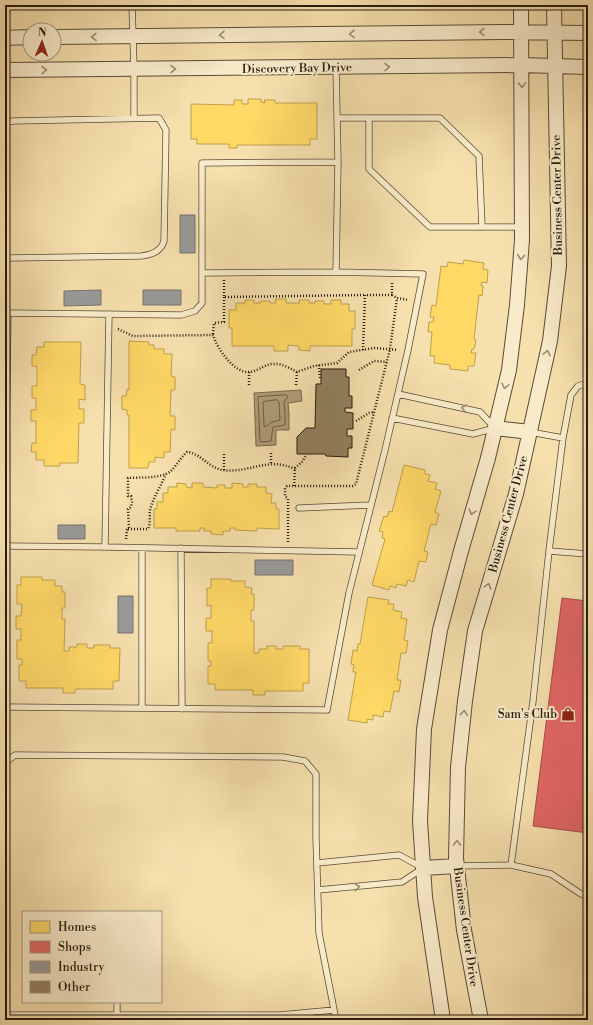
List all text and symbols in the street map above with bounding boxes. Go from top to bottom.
north arrow [22,22,62,62]
text: N [38,26,47,40]
one-way arrow [479,28,485,36]
one-way arrow [349,30,355,38]
one-way arrow [219,31,225,39]
one-way arrow [91,33,97,41]
street label: Discovery Bay Drive [242,60,352,77]
one-way arrow [384,63,390,71]
one-way arrow [170,65,176,73]
one-way arrow [41,66,47,74]
one-way arrow [518,82,526,88]
street label: Business Center Drive [549,135,566,256]
one-way arrow [516,254,525,260]
one-way arrow [543,350,551,356]
one-way arrow [502,383,510,389]
one-way arrow [461,405,467,413]
street label: Business Center Drive [485,454,531,575]
one-way arrow [468,508,477,515]
one-way arrow [483,583,492,590]
shop icon: Sam's Club [560,706,576,722]
place label: Sam's Club [498,707,557,722]
one-way arrow [459,710,468,716]
one-way arrow [452,840,461,846]
street label: Business Center Drive [450,865,481,988]
one-way arrow [353,882,360,891]
legend [22,911,162,1003]
text: Homes [58,920,96,935]
text: Shops [58,940,91,955]
text: Industry [58,960,105,975]
text: Other [58,980,90,995]

